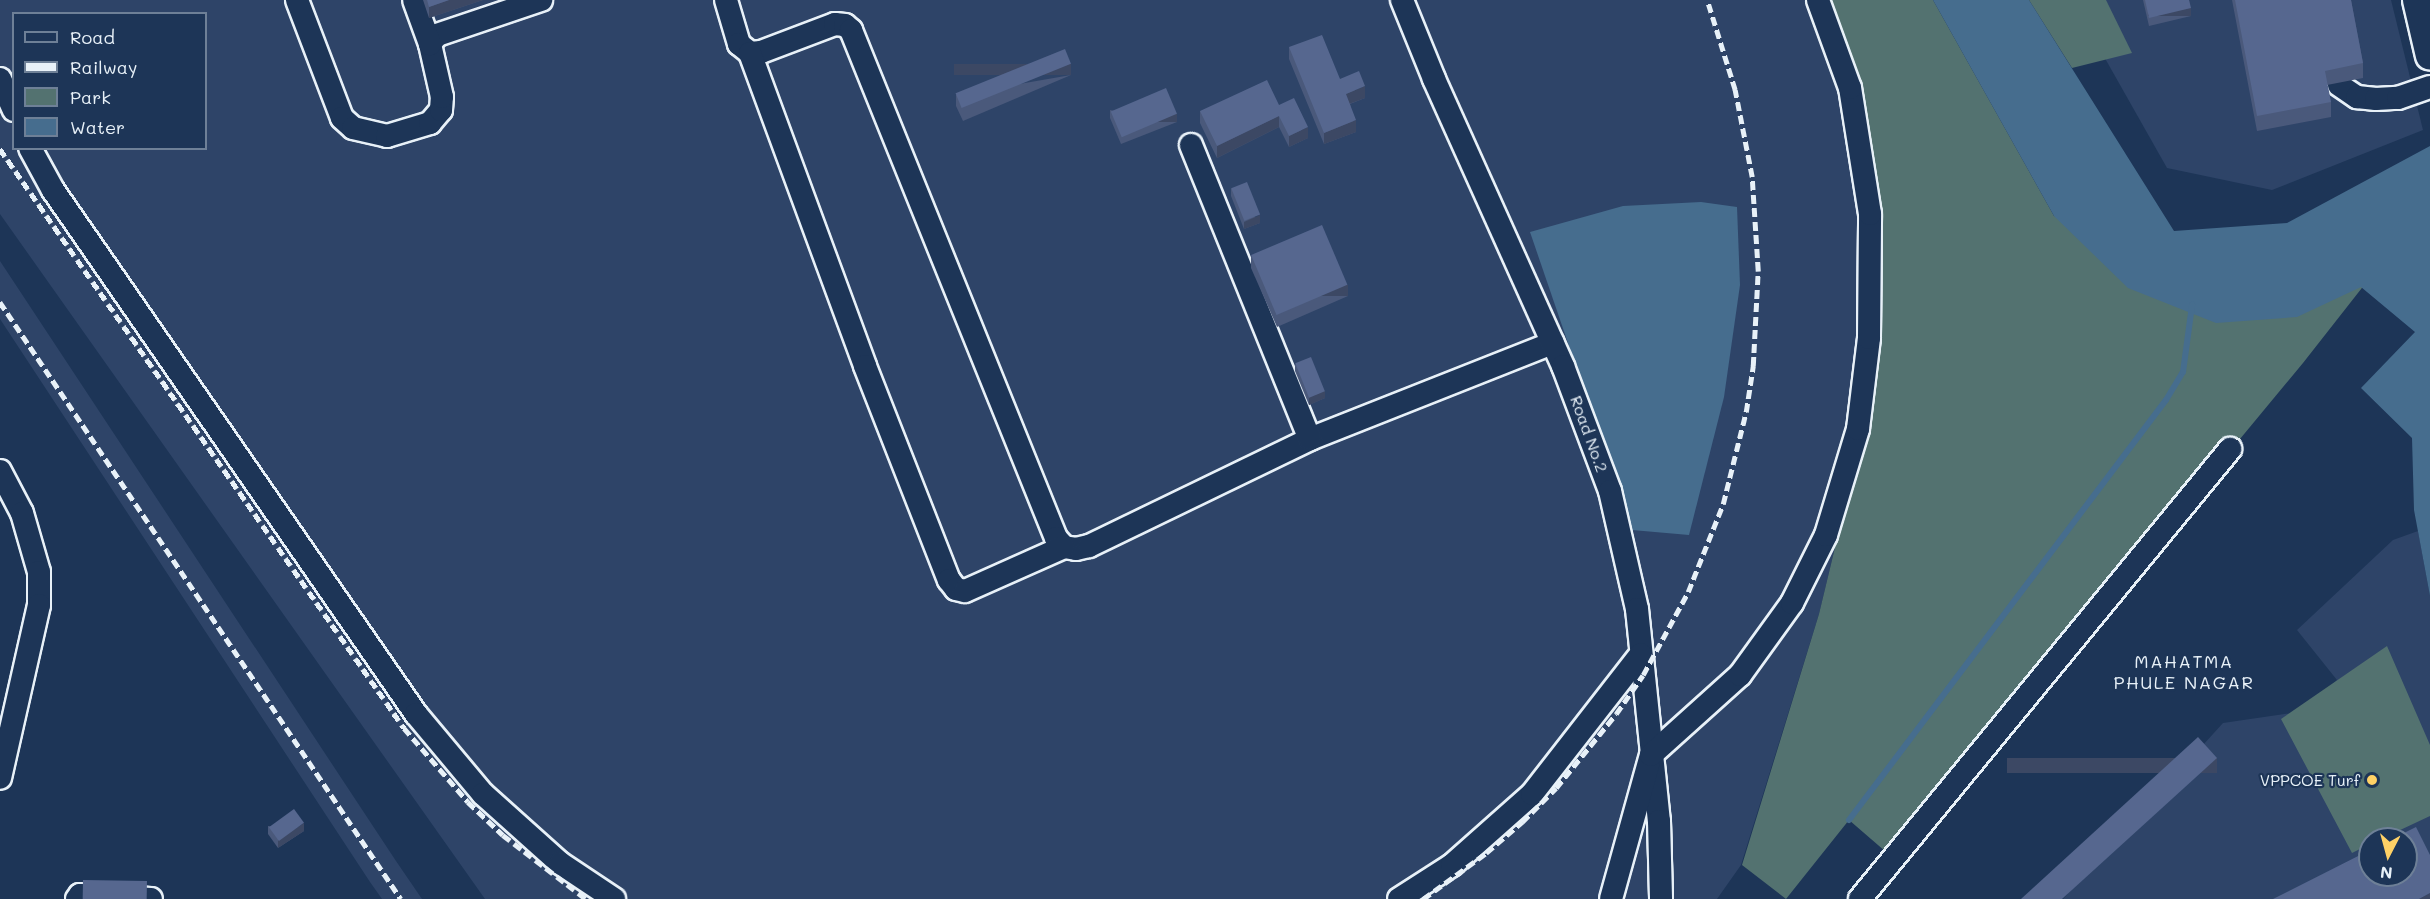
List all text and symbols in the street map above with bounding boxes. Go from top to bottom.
legend [12,12,207,150]
text: Road [70,25,115,49]
text: Railway [70,55,137,79]
text: Park [70,85,111,109]
text: Water [70,115,125,139]
street label: Road No.2 [1566,393,1612,475]
district label: MAHATMA PHULE NAGAR [2114,651,2254,694]
place label: VPPCOE Turf [2260,770,2360,790]
marker: VPPCOE Turf [2365,773,2379,787]
north arrow [2358,827,2418,887]
text: N [2379,862,2393,884]

